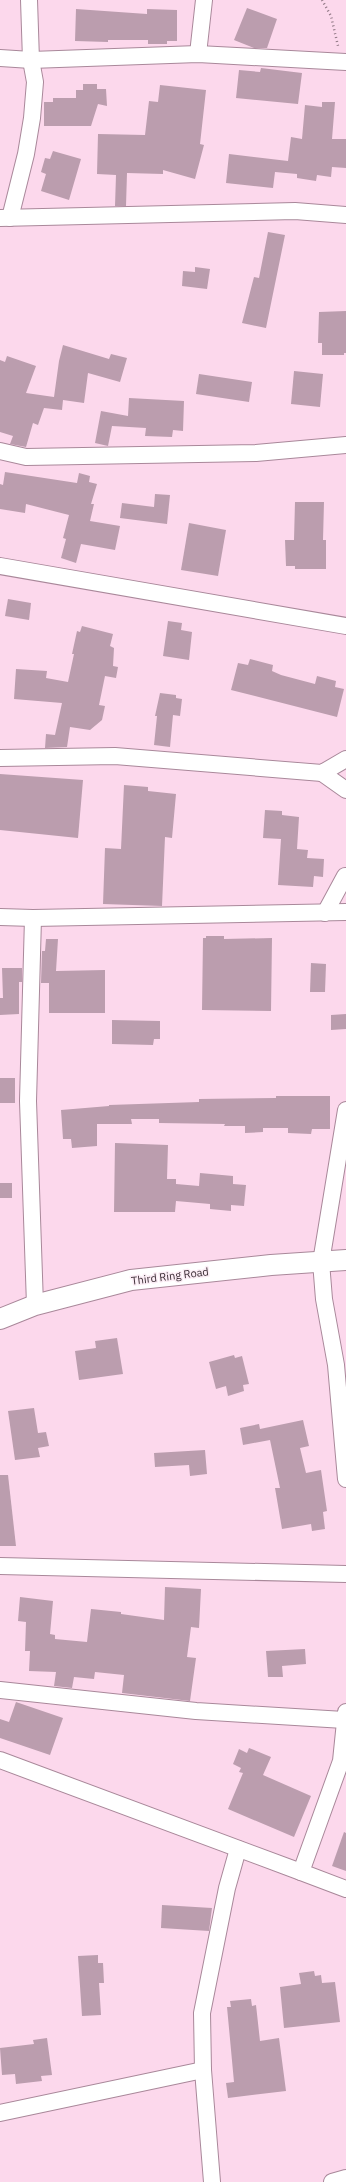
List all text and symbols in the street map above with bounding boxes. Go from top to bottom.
street label: Third Ring Road [130,1264,210,1288]

